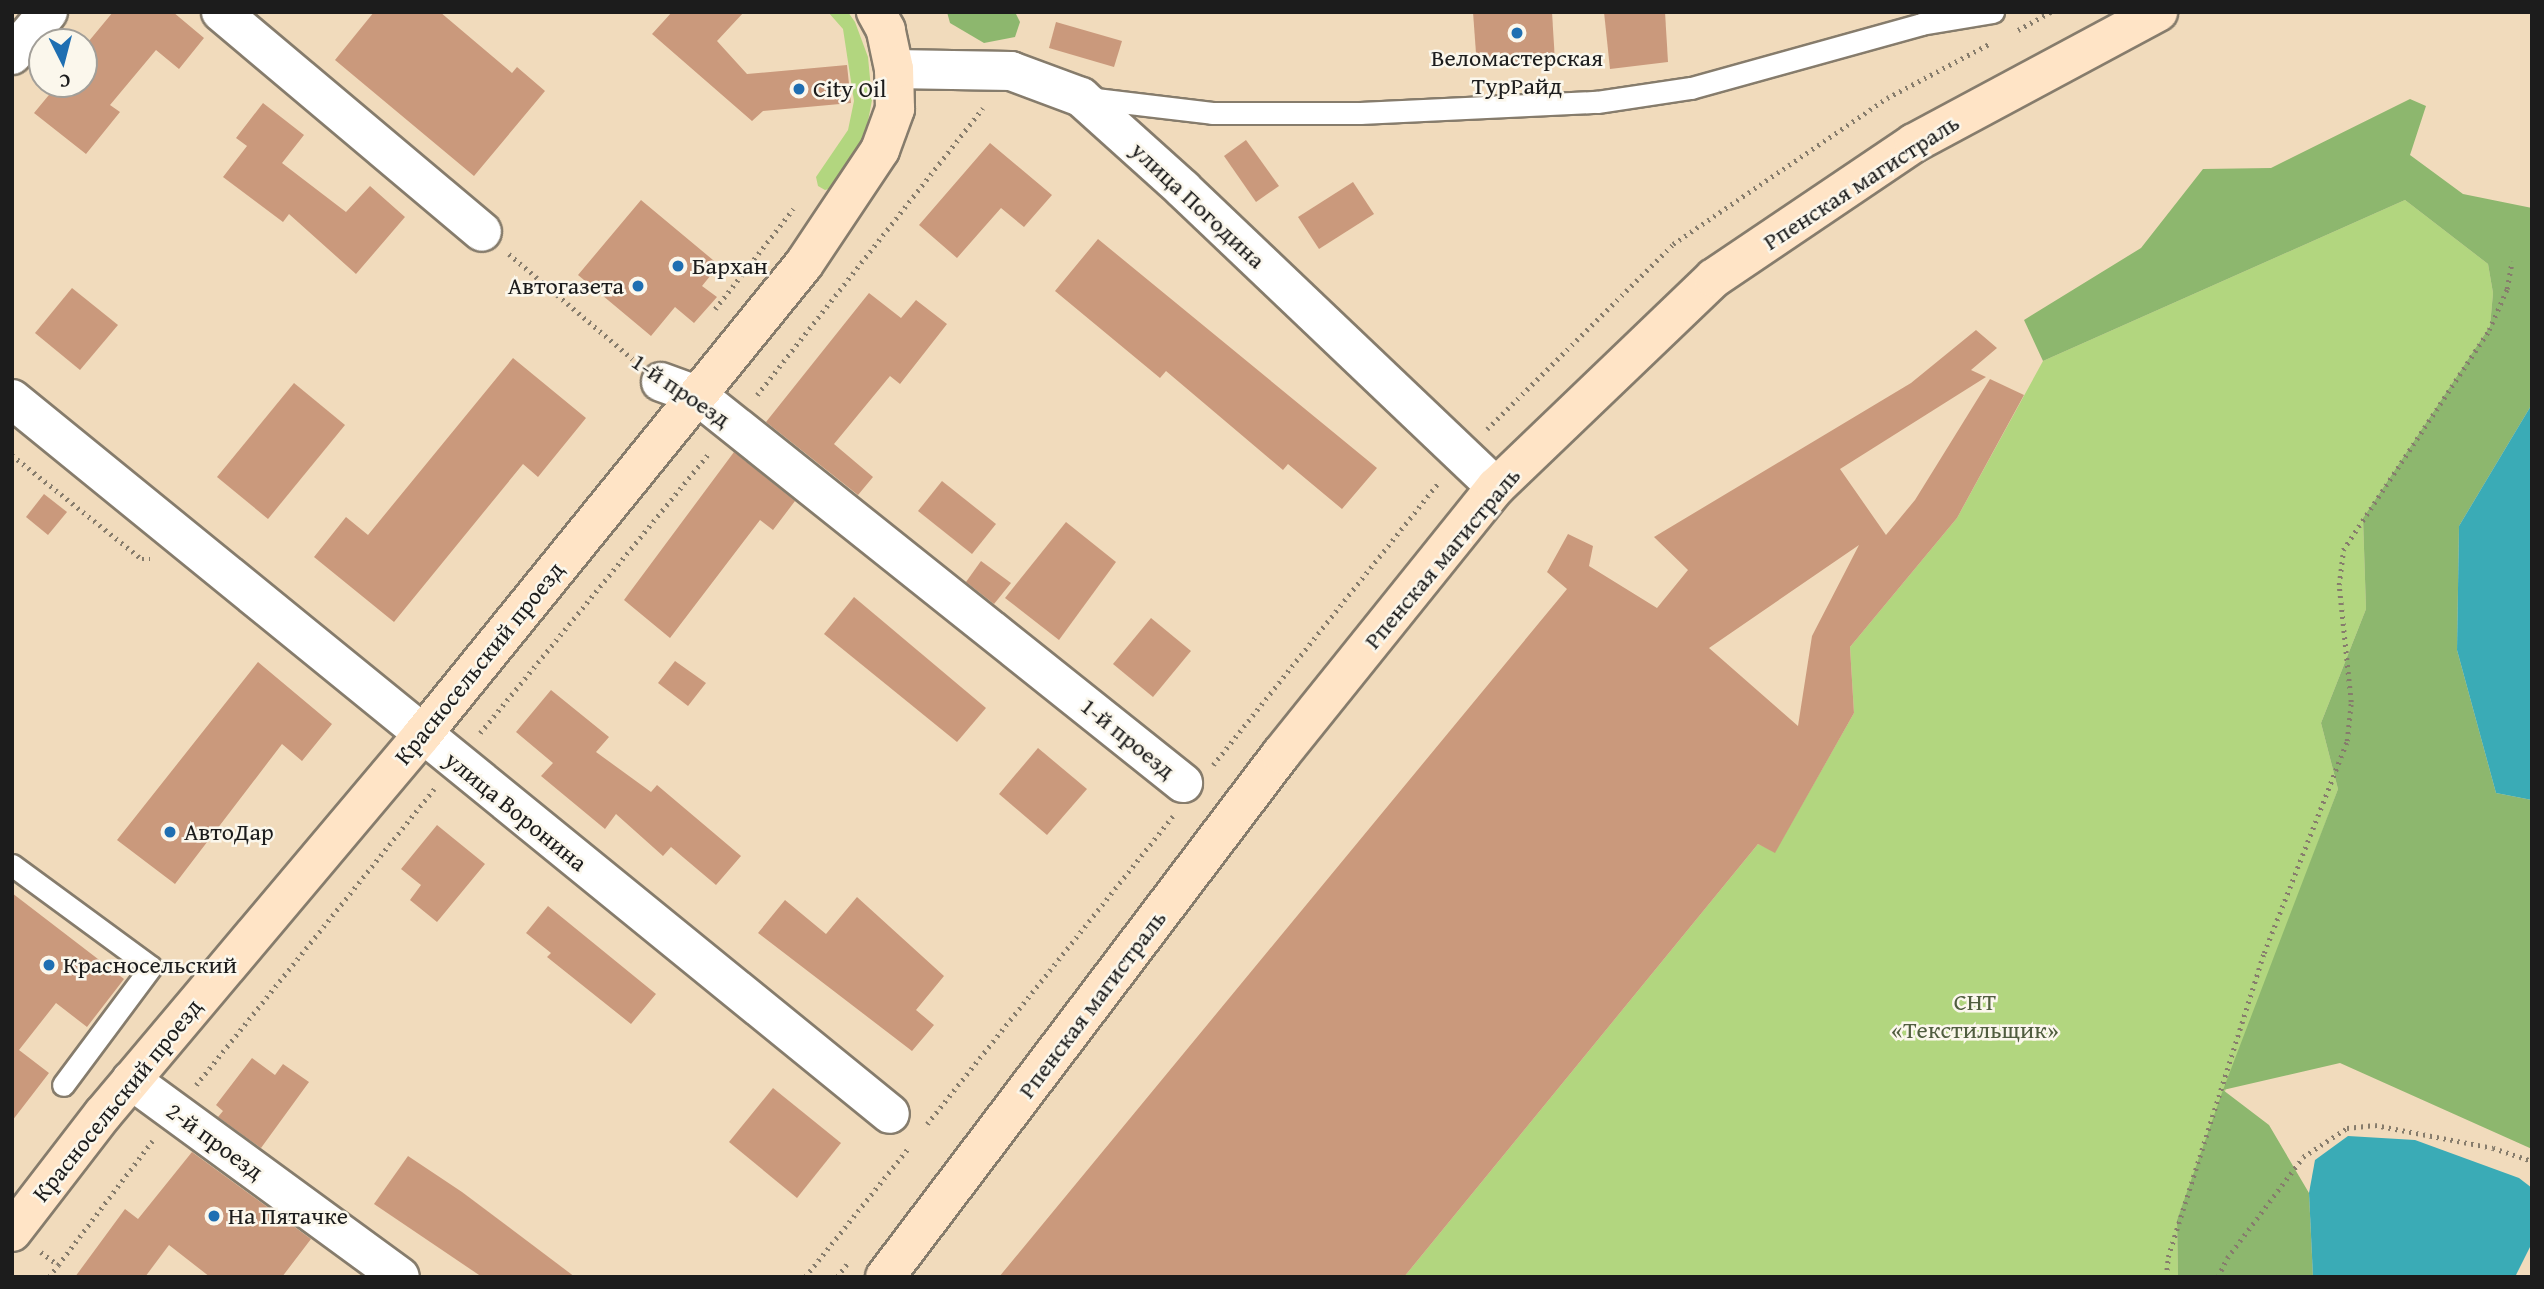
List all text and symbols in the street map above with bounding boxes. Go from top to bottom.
marker: Веломастерская ТурРайд [1509,25,1525,41]
north arrow [28,28,98,98]
place label: Веломастерская ТурРайд [1431,44,1603,100]
text: С [58,67,72,96]
place label: City Oil [813,75,887,103]
marker: City Oil [791,81,807,97]
street label: Рпенская магистраль [1758,108,1964,256]
street label: улица Погодина [1125,136,1271,274]
place label: Бархан [692,252,768,280]
marker: Бархан [670,258,686,274]
place label: Автогазета [508,272,624,300]
marker: Автогазета [630,278,646,294]
street label: 1-й проезд [626,347,736,433]
street label: Рпенская магистраль [1358,461,1526,655]
street label: Красносельский проезд [388,556,570,770]
street label: 1-й проезд [1075,691,1181,785]
street label: улица Воронина [439,745,593,877]
place label: АвтоДар [184,818,274,846]
marker: АвтоДар [162,824,178,840]
street label: Рпенская магистраль [1012,904,1172,1104]
place label: Красносельский [63,951,237,979]
marker: Красносельский [41,957,57,973]
park label: СНТ «Текстильщик» [1891,988,2059,1044]
street label: Красносельский проезд [26,993,208,1207]
street label: 2-й проезд [161,1096,269,1186]
place label: На Пятачке [228,1202,348,1230]
marker: На Пятачке [206,1208,222,1224]

